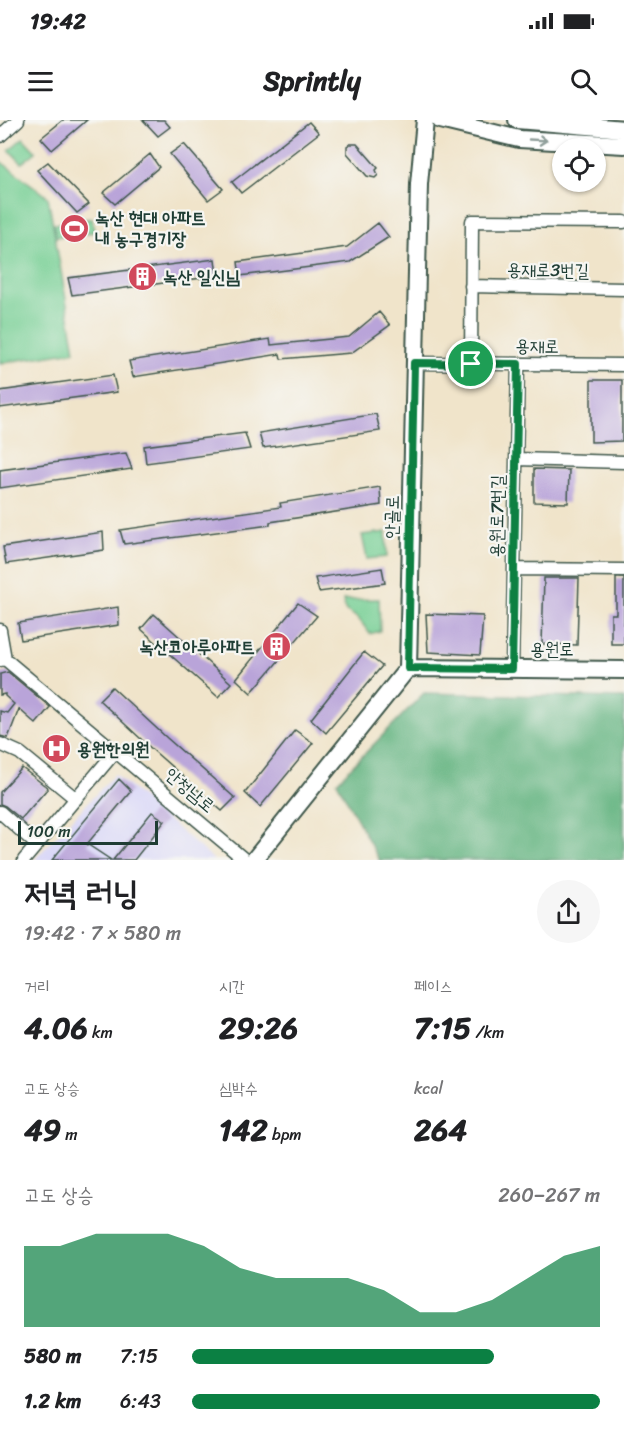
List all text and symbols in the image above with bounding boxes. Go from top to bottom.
text: 19:42 [30,2,86,41]
text: Sprintly [263,57,361,105]
icon: menu [24,65,57,98]
icon: search [567,65,600,98]
one-way arrow [528,135,548,146]
map controls [552,138,606,192]
button: locate [552,138,606,192]
place label: 녹산 현대 아파트 내 농구경기장 [95,202,206,255]
sports icon: 녹산 현대 아파트 내 농구경기장 [58,212,90,244]
street label: 용재로3번길 [507,253,590,287]
building icon: 녹산 일신님 [126,261,158,293]
place label: 녹산 일신님 [163,261,241,293]
street label: 용재로 [515,330,559,362]
pin [445,338,496,389]
icon: arrive [454,347,487,380]
street label: 용원로7번길 [480,474,514,558]
street label: 안골로 [376,495,408,539]
place label: 녹산코아루아파트 [139,631,255,663]
building icon: 녹산코아루아파트 [260,631,292,663]
street label: 용원로 [530,633,574,665]
hospital icon: 용원한의원 [40,733,72,765]
place label: 용원한의원 [77,733,149,765]
street label: 안청남로 [158,759,222,821]
text: 100 m [27,817,71,846]
scale bar [18,818,158,846]
text: 저녁 러닝 [24,864,139,922]
button: share [537,880,600,943]
text: 19:42 · 7 × 580 m [24,916,181,951]
text: 거리 [24,972,50,1001]
text: 시간 [219,972,245,1001]
text: 페이스 [414,972,453,1001]
text: 4.06 [24,1001,88,1055]
text: 29:26 [219,1001,298,1055]
text: 7:15 [414,1001,471,1055]
text: km [88,1018,113,1047]
text: /km [471,1018,504,1047]
text: 고도 상승 [24,1074,80,1103]
text: 심박수 [219,1074,258,1103]
text: kcal [414,1074,443,1103]
text: 49 [24,1103,61,1157]
text: 142 [219,1103,268,1157]
text: 264 [414,1103,467,1157]
text: m [61,1120,78,1149]
text: bpm [268,1120,302,1149]
text: 고도 상승 [24,1178,94,1213]
text: 260–267 m [498,1178,600,1213]
text: 580 m [24,1339,81,1374]
text: 7:15 [120,1339,158,1374]
text: 1.2 km [24,1384,81,1419]
text: 6:43 [120,1384,161,1419]

